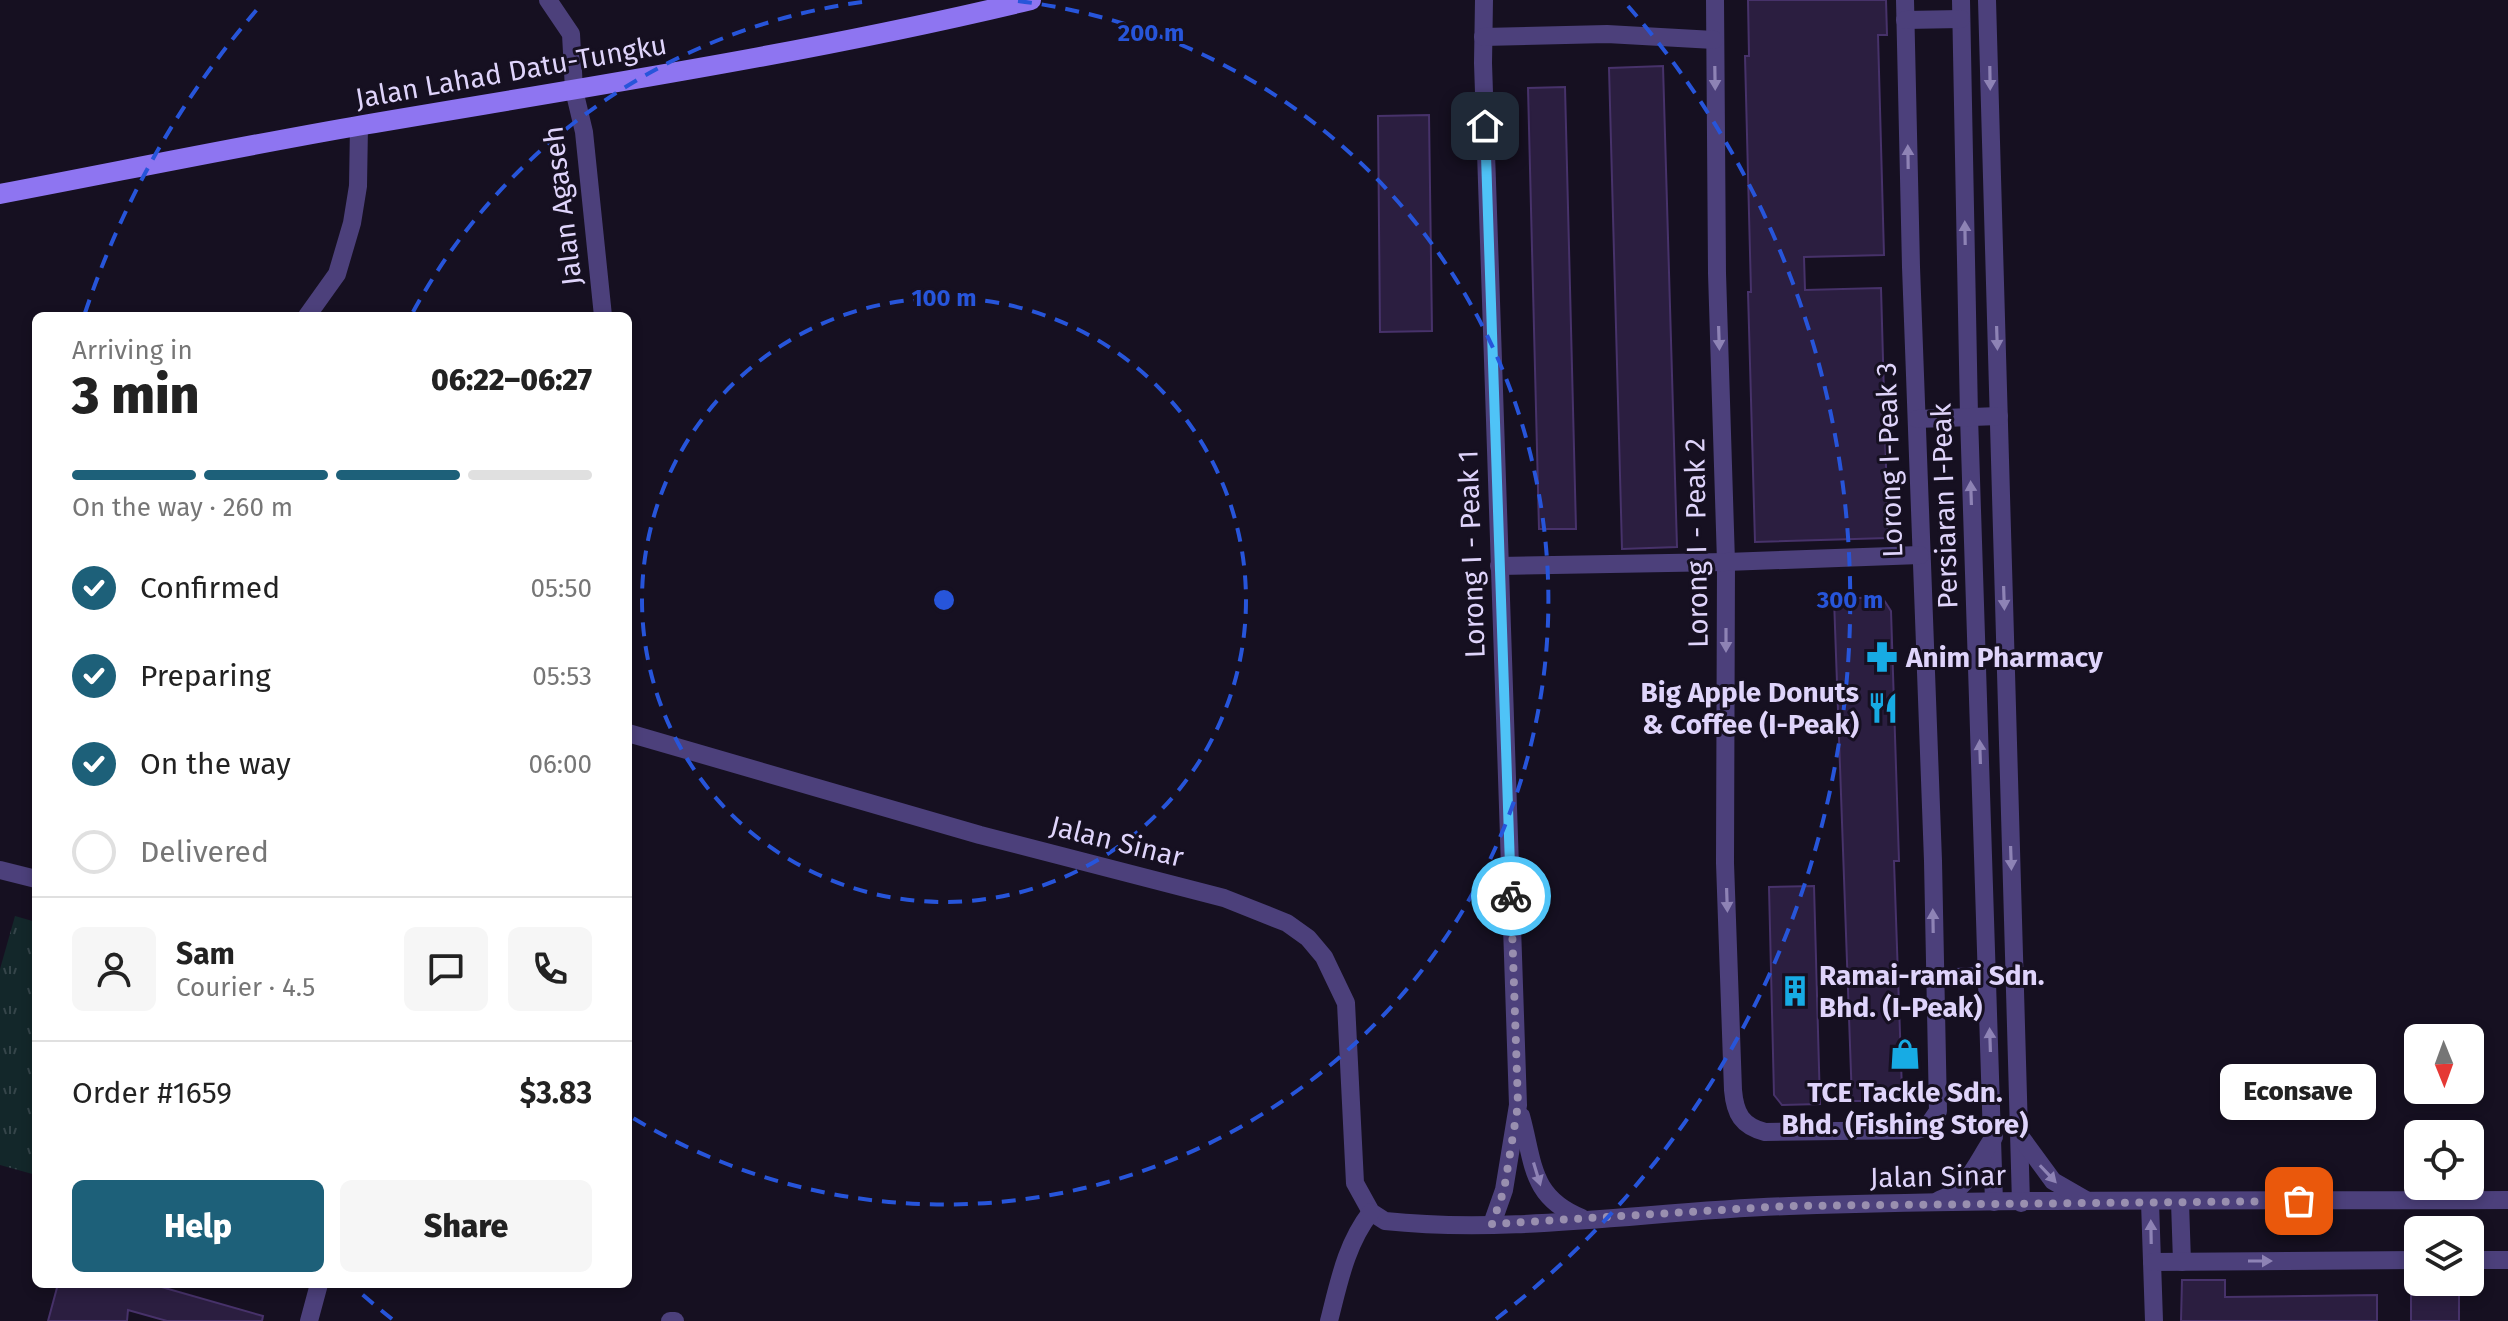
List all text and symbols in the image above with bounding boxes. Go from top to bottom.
text: 200 m [1118,19,1184,47]
street label: Jalan Lahad Datu-Tungku [353,28,669,115]
one-way arrow [1709,66,1721,91]
one-way arrow [1983,66,1996,91]
pin [1451,92,1519,160]
icon: home [1463,104,1507,148]
street label: Jalan Agaseh [536,124,589,288]
one-way arrow [1902,144,1914,169]
one-way arrow [1959,220,1972,245]
text: 100 m [911,284,977,312]
one-way arrow [1713,326,1726,351]
one-way arrow [1990,326,2003,351]
text: Arriving in [72,335,193,366]
text: 06:22–06:27 [431,362,592,398]
street label: Lorong I-Peak 3 [1870,362,1909,558]
text: 3 min [72,364,200,427]
street label: Persiaran I-Peak [1924,402,1965,609]
street label: Lorong I - Peak 2 [1678,438,1715,648]
street label: Lorong I - Peak 1 [1451,449,1492,659]
one-way arrow [1965,480,1978,505]
text: On the way · 260 m [72,492,293,523]
icon: check [72,566,116,610]
text: Confirmed [140,570,280,606]
text: 05:50 [531,573,592,604]
centre of rings [930,586,958,614]
text: 300 m [1816,586,1883,614]
one-way arrow [1998,586,2010,611]
one-way arrow [1720,628,1732,653]
pharmacy icon: Anim Pharmacy [1865,640,1899,674]
place label: Anim Pharmacy [1905,641,2103,674]
icon: check [72,654,116,698]
text: Preparing [140,658,271,694]
text: 05:53 [532,661,592,692]
place label: Big Apple Donuts & Coffee (I-Peak) [1640,676,1859,741]
restaurant icon: Big Apple Donuts & Coffee (I-Peak) [1866,691,1900,725]
one-way arrow [1974,739,1987,764]
icon: check [72,742,116,786]
text: On the way [140,746,291,782]
text: 06:00 [528,749,592,780]
street label: Jalan Sinar [1047,809,1187,874]
text: Delivered [140,834,269,870]
one-way arrow [2005,846,2018,871]
courier [1471,856,1551,936]
icon: bike [1489,874,1533,918]
one-way arrow [1720,888,1733,913]
one-way arrow [1927,908,1939,933]
button: person [72,927,156,1011]
button: chat [404,927,488,1011]
button: phone [508,927,592,1011]
text: Sam [176,936,235,972]
place label: Ramai-ramai Sdn. Bhd. (I-Peak) [1819,959,2044,1024]
text: Courier · 4.5 [176,972,315,1003]
building icon: Ramai-ramai Sdn. Bhd. (I-Peak) [1778,974,1812,1008]
north arrow [2404,1024,2484,1104]
map controls [2404,1024,2484,1296]
one-way arrow [1984,1027,1997,1052]
shop icon: TCE Tackle Sdn. Bhd. (Fishing Store) [1888,1037,1922,1071]
callout: Econsave [2221,1065,2377,1121]
text: Order #1659 [72,1075,232,1111]
text: $3.83 [520,1075,592,1111]
place label: TCE Tackle Sdn. Bhd. (Fishing Store) [1782,1076,2028,1141]
text: Econsave [2243,1076,2353,1107]
button: locate [2404,1120,2484,1200]
street label: Jalan Sinar [1870,1159,2007,1194]
one-way arrow [1531,1162,1544,1186]
one-way arrow [2038,1164,2056,1183]
pin [2265,1167,2333,1235]
icon: bag [2277,1179,2321,1223]
button: Help [72,1180,324,1272]
button: Share [340,1180,592,1272]
button: layers [2404,1216,2484,1296]
one-way arrow [2145,1219,2157,1244]
one-way arrow [2248,1255,2273,1268]

